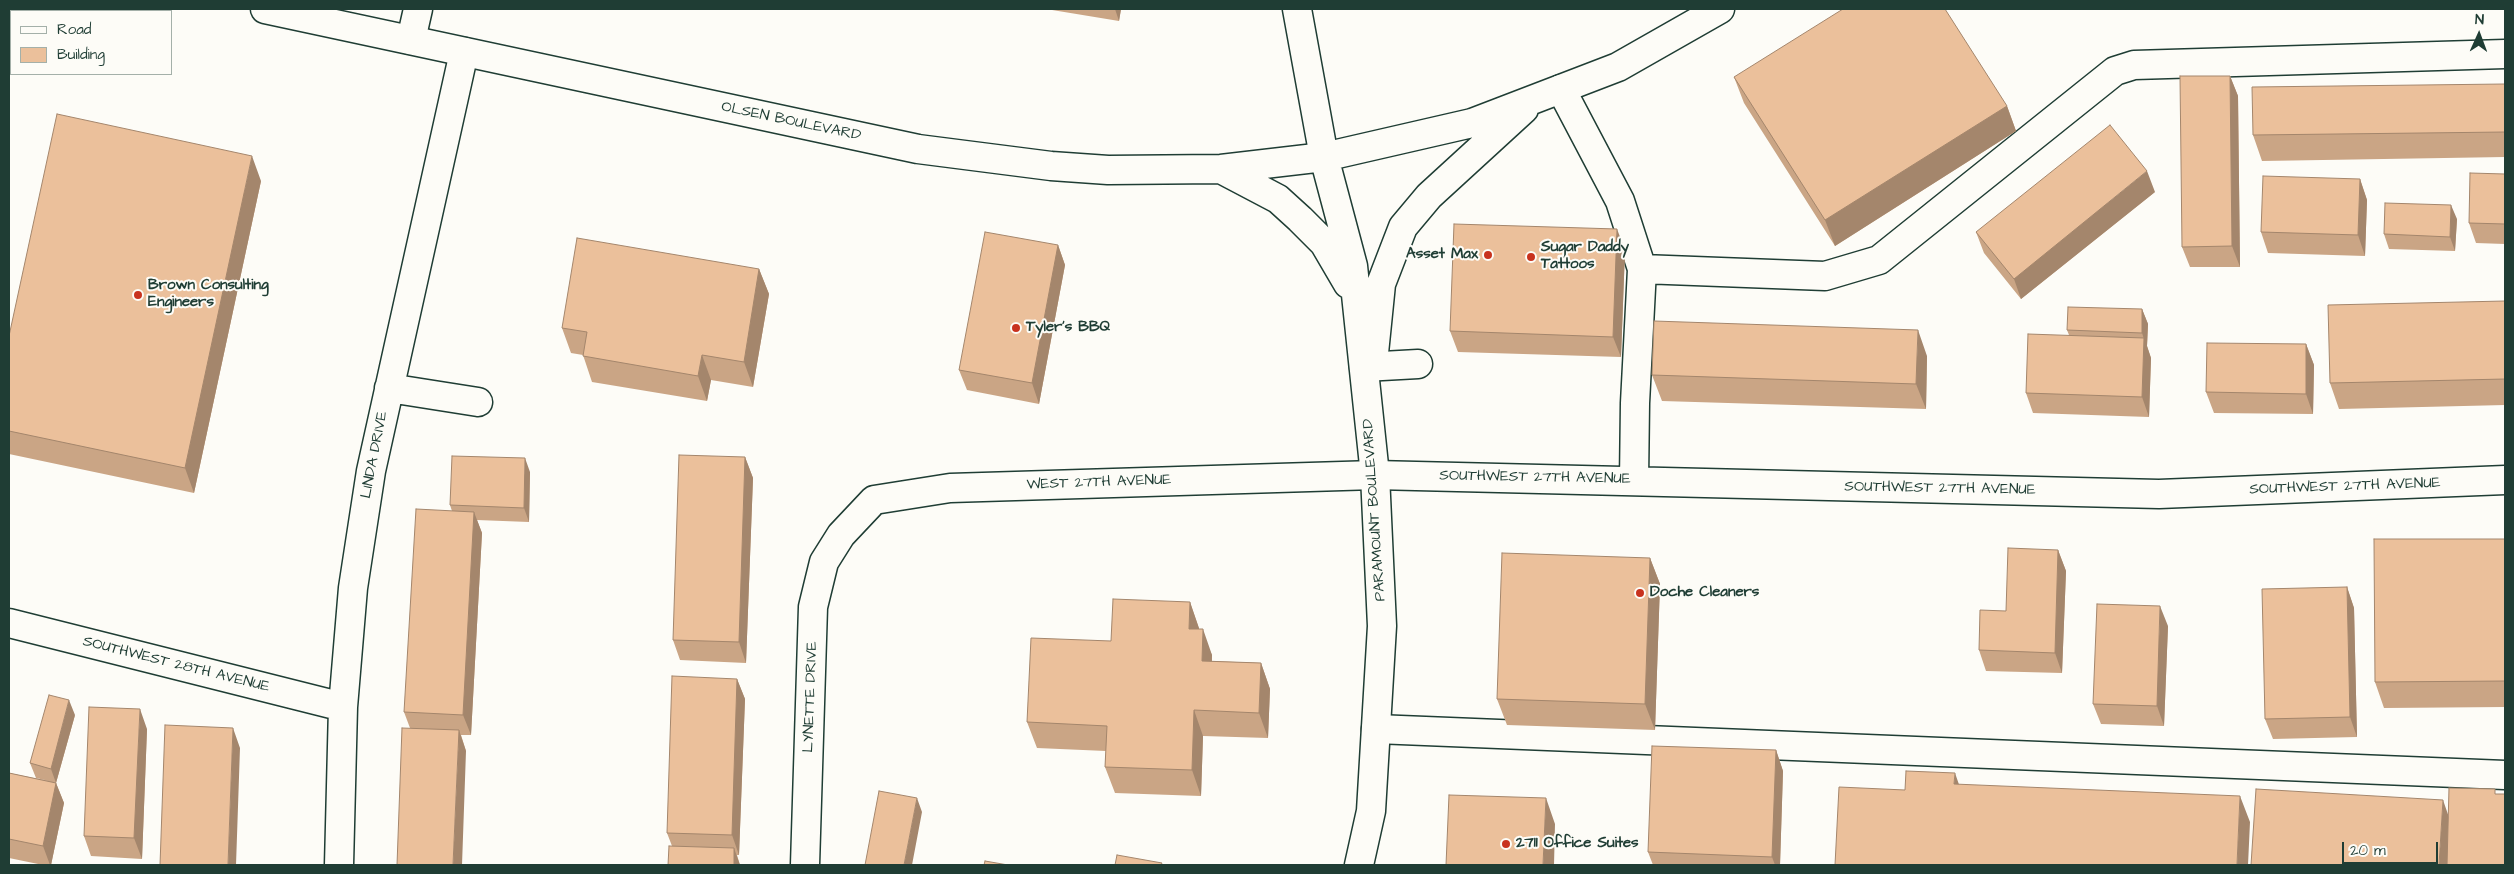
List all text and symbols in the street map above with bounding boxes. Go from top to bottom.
legend [10,10,172,75]
north arrow [2454,10,2504,60]
text: N [2475,10,2484,30]
text: Road [57,19,91,40]
text: Building [57,44,105,65]
street label: OLSEN BOULEVARD [720,98,862,146]
place label: Sugar Daddy Tattoos [1541,239,1629,274]
place label: Asset Max [1406,246,1478,264]
marker: Asset Max [1482,249,1494,261]
marker: Sugar Daddy Tattoos [1525,251,1537,263]
place label: Brown Consulting Engineers [148,277,269,312]
marker: Brown Consulting Engineers [132,289,144,301]
place label: Tyler's BBQ [1026,319,1110,337]
marker: Tyler's BBQ [1010,322,1022,334]
street label: LINDA DRIVE [358,410,392,500]
street label: PARAMOUNT BOULEVARD [1360,418,1390,602]
street label: SOUTHWEST 27TH AVENUE [1439,467,1631,489]
street label: WEST 27TH AVENUE [1026,471,1172,495]
street label: SOUTHWEST 27TH AVENUE [2249,475,2441,499]
street label: SOUTHWEST 27TH AVENUE [1844,478,2036,500]
place label: Doche Cleaners [1650,584,1759,602]
marker: Doche Cleaners [1634,587,1646,599]
street label: SOUTHWEST 28TH AVENUE [81,633,271,697]
street label: LYNETTE DRIVE [800,641,822,753]
scale bar [2344,832,2440,864]
place label: 2711 Office Suites [1516,835,1639,853]
marker: 2711 Office Suites [1500,838,1512,850]
text: 20 m [2350,840,2386,861]

